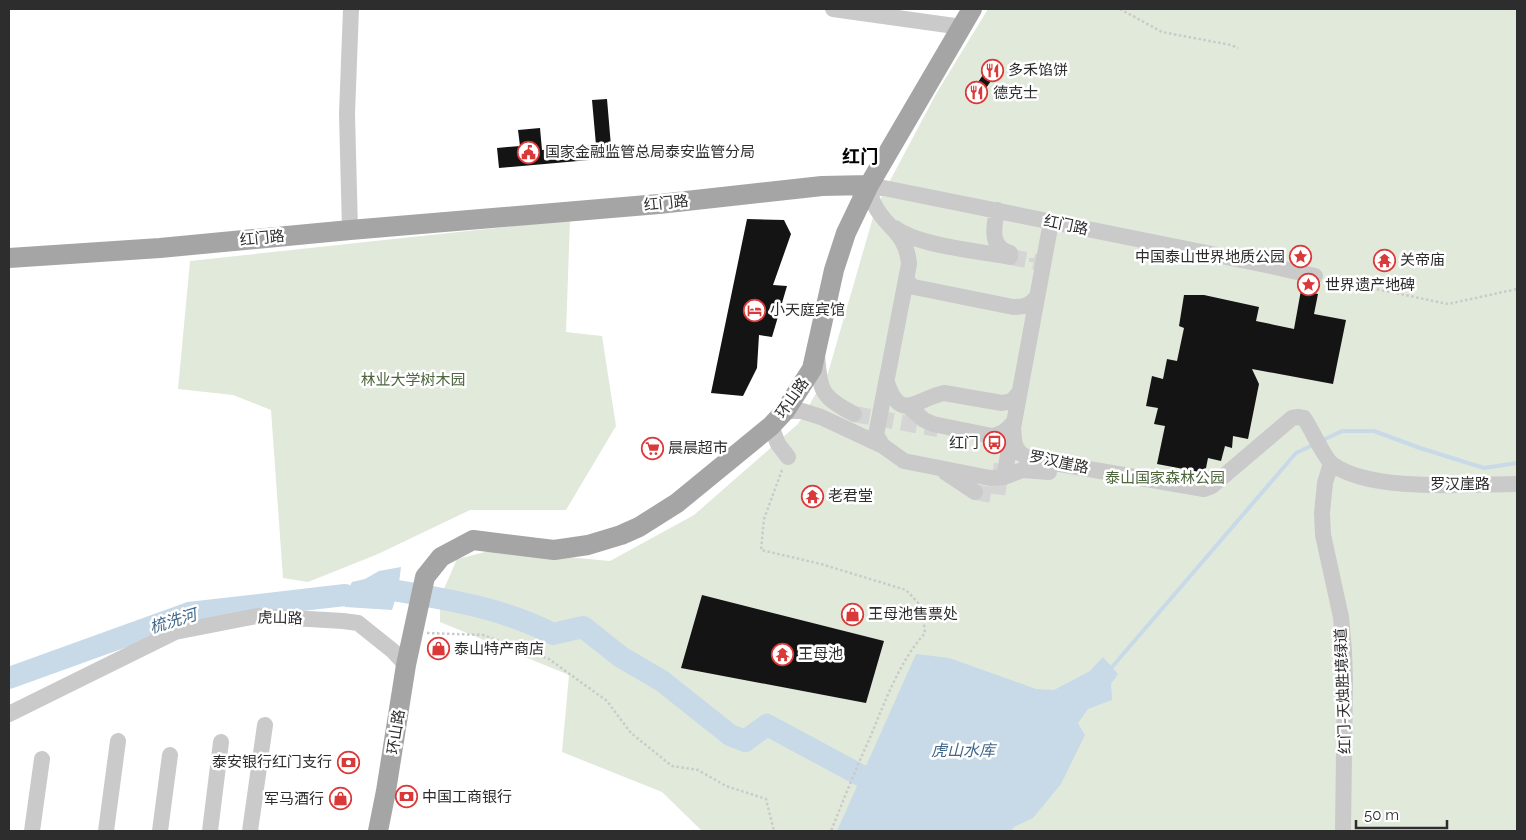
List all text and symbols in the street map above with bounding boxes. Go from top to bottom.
restaurant icon: 多禾馅饼 [980,58,1004,82]
place label: 多禾馅饼 [1008,61,1068,79]
restaurant icon: 德克士 [965,81,989,105]
place label: 德克士 [993,84,1038,102]
public building icon: 国家金融监管总局泰安监管分局 [517,140,541,164]
place label: 国家金融监管总局泰安监管分局 [545,143,755,161]
district label: 红门 [842,146,878,167]
street label: 红门路 [643,192,689,214]
street label: 红门路 [1042,212,1090,238]
street label: 红门路 [239,227,285,249]
place icon: 中国泰山世界地质公园 [1289,245,1313,269]
place label: 中国泰山世界地质公园 [1135,248,1285,266]
temple icon: 关帝庙 [1372,248,1396,272]
place label: 关帝庙 [1400,251,1445,269]
place icon: 世界遗产地碑 [1297,273,1321,297]
place label: 世界遗产地碑 [1325,276,1415,294]
hotel icon: 小天庭宾馆 [742,298,766,322]
place label: 小天庭宾馆 [770,301,845,319]
park label: 林业大学树木园 [360,371,466,389]
street label: 环山路 [772,374,812,422]
bus stop icon: 红门 [983,431,1007,455]
place label: 红门 [949,434,979,452]
supermarket icon: 晨晨超市 [640,436,664,460]
place label: 晨晨超市 [668,439,728,457]
street label: 罗汉崖路 [1028,447,1090,477]
park label: 泰山国家森林公园 [1105,469,1225,487]
street label: 罗汉崖路 [1430,475,1490,493]
temple icon: 老君堂 [800,484,824,508]
place label: 老君堂 [828,487,873,505]
shop icon: 王母池售票处 [840,602,864,626]
water label: 梳洗河 [147,604,202,637]
place label: 王母池售票处 [868,605,958,623]
street label: 虎山路 [257,609,303,627]
street label: 红门-天烛胜境绿道 [1332,628,1354,754]
shop icon: 泰山特产商店 [426,637,450,661]
place label: 泰山特产商店 [454,640,544,658]
temple icon: 王母池 [770,642,794,666]
place label: 王母池 [798,645,843,663]
street label: 环山路 [384,708,408,756]
water label: 虎山水库 [931,741,998,760]
bank icon: 泰安银行红门支行 [336,750,360,774]
place label: 泰安银行红门支行 [212,753,332,771]
bank icon: 中国工商银行 [394,785,418,809]
shop icon: 军马酒行 [328,787,352,811]
place label: 中国工商银行 [422,788,512,806]
place label: 军马酒行 [264,790,324,808]
scale bar [1356,798,1447,830]
text: 50 m [1364,806,1399,824]

